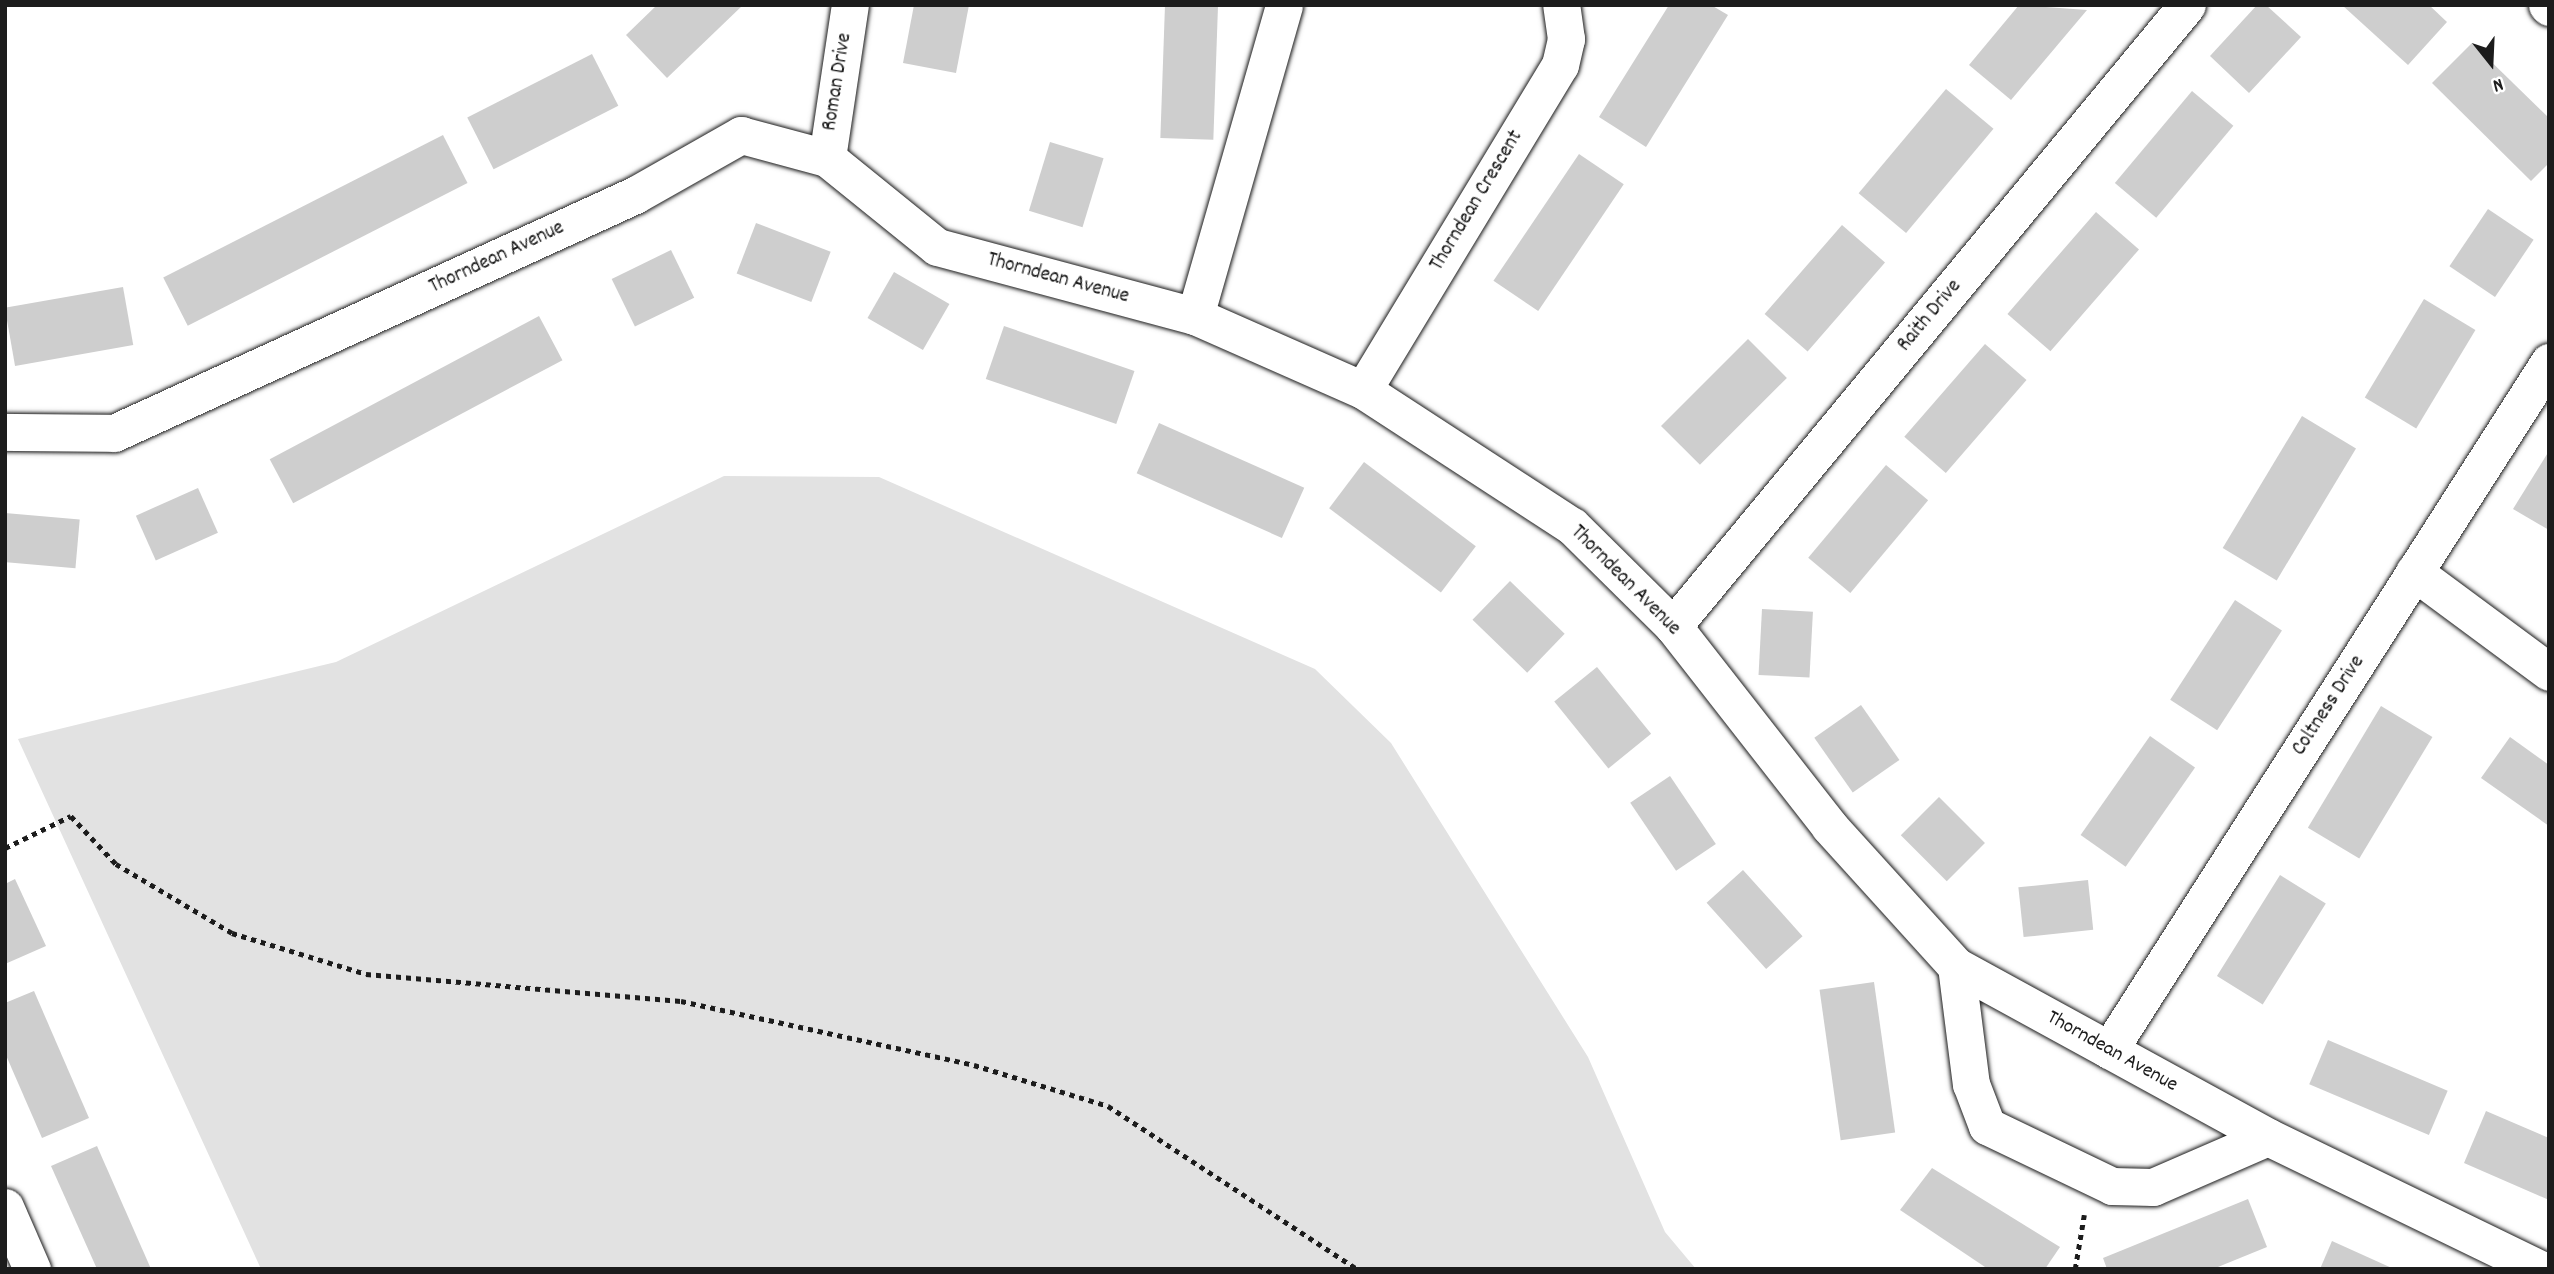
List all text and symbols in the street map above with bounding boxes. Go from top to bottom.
north arrow [2456,28,2526,98]
street label: Roman Drive [818,31,858,133]
text: N [2489,69,2506,98]
street label: Thorndean Crescent [1425,126,1529,276]
street label: Thorndean Avenue [426,216,568,300]
street label: Thorndean Avenue [984,248,1132,310]
street label: Raith Drive [1893,275,1967,357]
street label: Thorndean Avenue [1565,521,1685,641]
street label: Coltness Drive [2287,651,2371,761]
street label: Thorndean Avenue [2042,1006,2182,1098]

